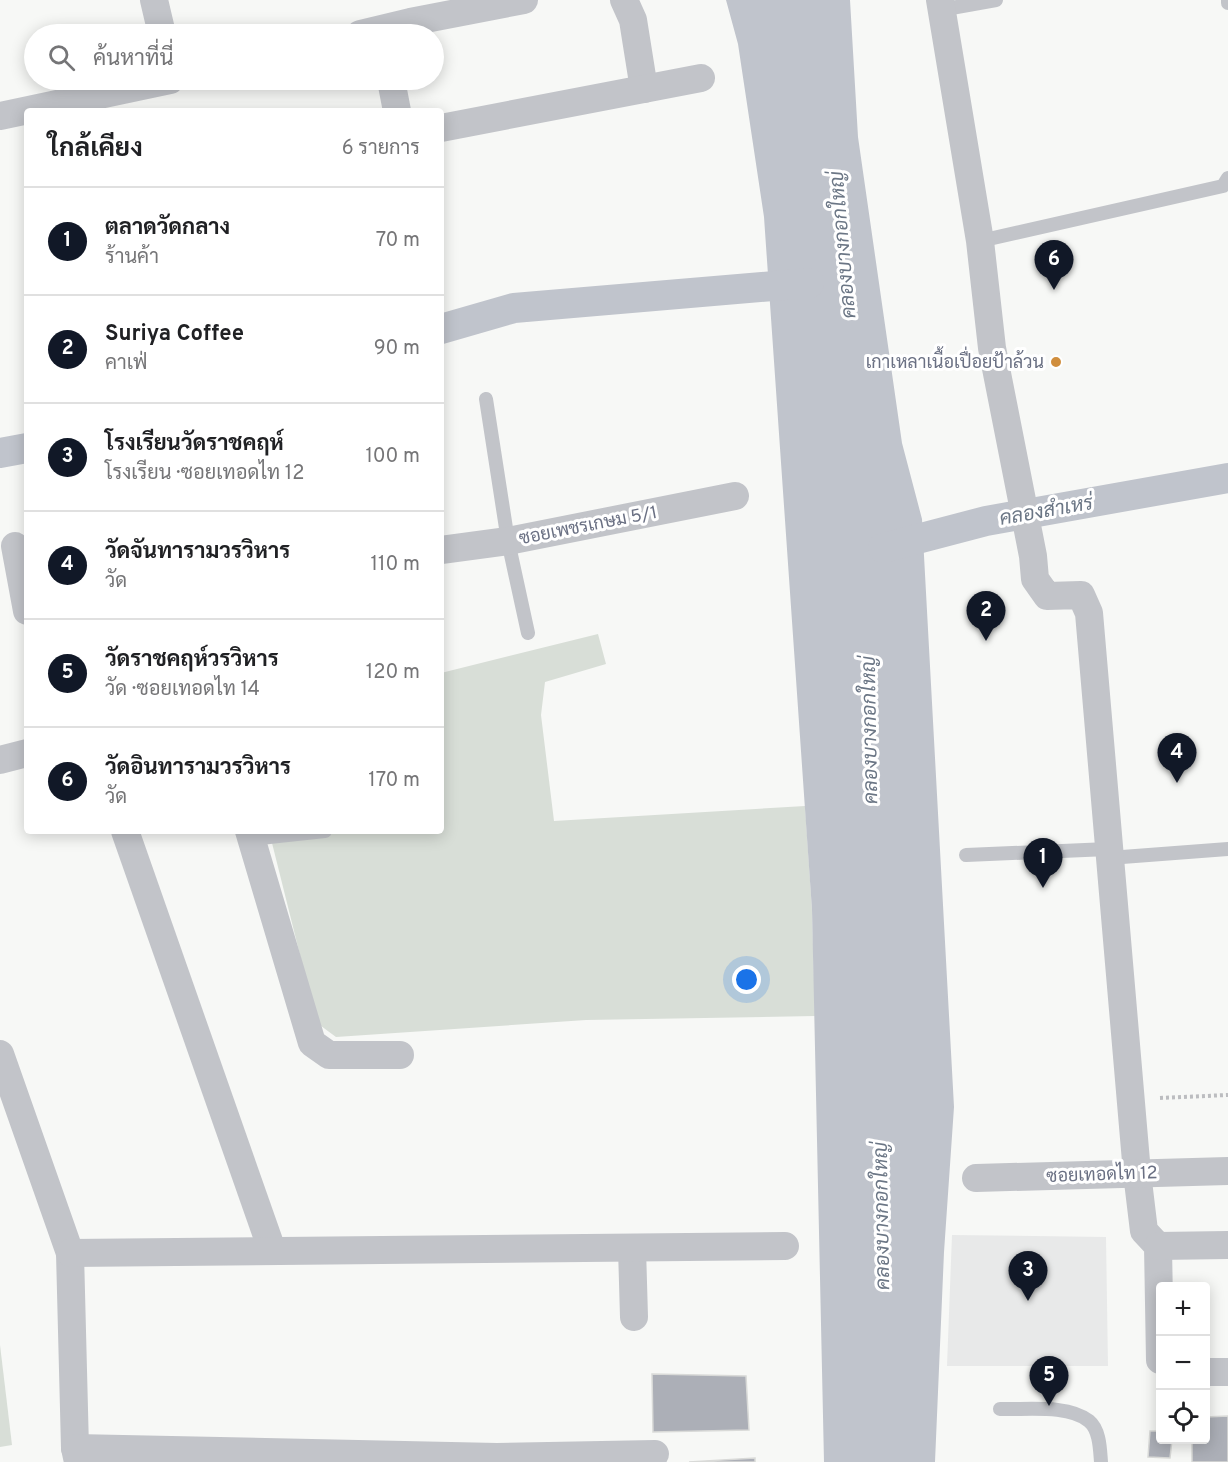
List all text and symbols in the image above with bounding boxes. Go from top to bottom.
search box [24,24,444,90]
icon: search [45,41,78,74]
text: ค้นหาที่นี่ [93,46,173,73]
text: ใกล้เคียง [48,133,143,166]
text: 6 รายการ [342,136,420,162]
water label: คลองบางกอกใหญ่ [823,169,863,320]
text: ตลาดวัดกลาง [105,215,230,242]
text: 1 [64,228,72,254]
text: 70 m [376,228,420,254]
pin: 6 [1034,240,1074,290]
text: ร้านค้า [105,245,159,271]
text: Suriya Coffee [105,321,244,348]
text: 2 [61,336,74,362]
text: 90 m [374,336,420,362]
place label: เกาเหลาเนื้อเปื่อยป้าล้วน [866,346,1044,375]
text: คาเฟ่ [105,351,147,377]
marker: เกาเหลาเนื้อเปื่อยป้าล้วน [1049,355,1063,369]
text: โรงเรียนวัดราชคฤห์ [105,431,284,458]
text: 3 [62,444,74,470]
text: 100 m [365,444,420,470]
text: โรงเรียน · ซอยเทอดไท 12 [105,461,305,487]
water label: คลองสำเหร่ [997,490,1096,533]
street label: ซอยเพชรเกษม 5/1 [517,502,659,551]
text: วัดจันทารามวรวิหาร [105,539,290,566]
text: 4 [61,552,74,578]
text: 110 m [371,552,420,578]
text: วัด [105,569,127,595]
pin: 2 [966,592,1006,641]
text: วัดราชคฤห์วรวิหาร [105,647,279,674]
water label: คลองบางกอกใหญ่ [855,655,885,804]
text: 5 [61,660,74,686]
text: 120 m [366,660,420,686]
text: วัด · ซอยเทอดไท 14 [105,677,260,703]
pin: 4 [1158,734,1196,783]
text: วัดอินทารามวรวิหาร [105,755,291,782]
text: 6 [61,768,74,794]
text: 170 m [368,768,420,794]
text: วัด [105,785,127,811]
pin: 1 [1024,838,1062,888]
your location [732,965,761,994]
water label: คลองบางกอกใหญ่ [867,1141,897,1290]
street label: ซอยเทอดไท 12 [1046,1159,1158,1189]
pin: 3 [1008,1252,1048,1301]
map controls [1156,1282,1210,1444]
button: + [1156,1282,1210,1336]
button: − [1156,1336,1210,1390]
pin: 5 [1030,1356,1068,1406]
button: locate [1156,1390,1210,1444]

